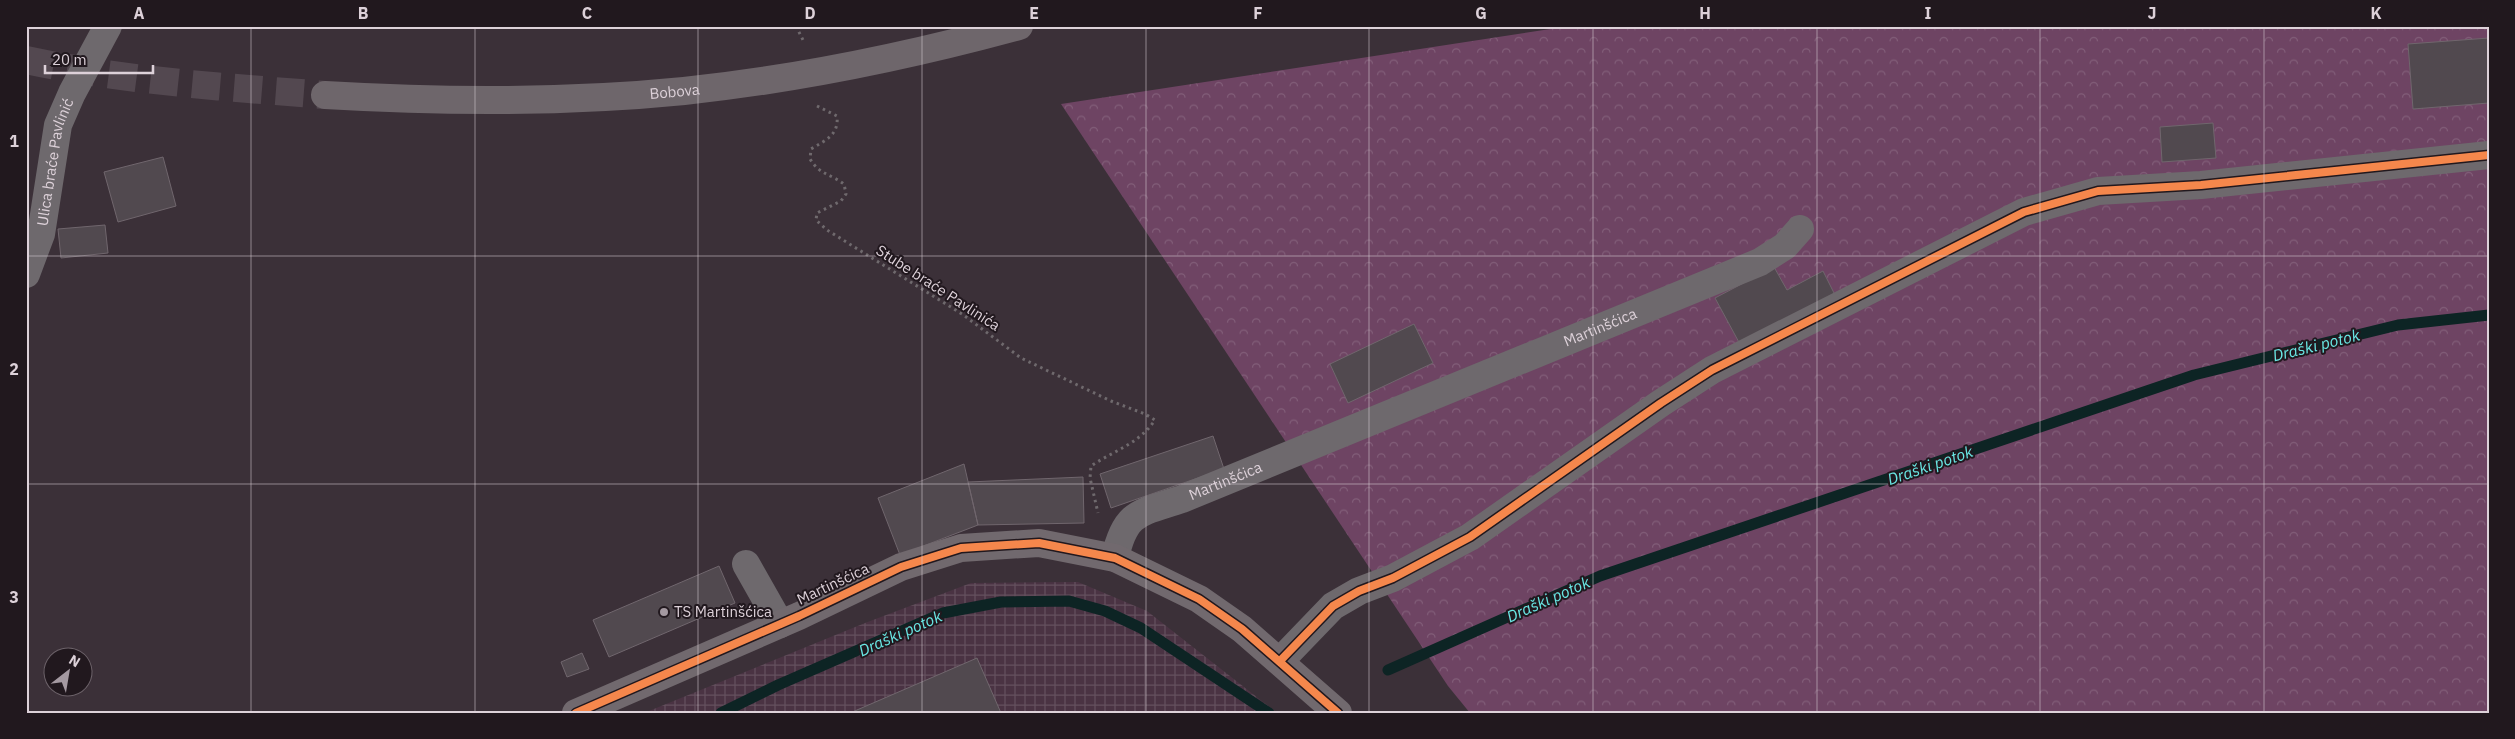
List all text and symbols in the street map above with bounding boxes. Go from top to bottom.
text: A [134,3,145,23]
text: B [358,3,369,23]
text: C [582,3,592,23]
text: D [804,3,816,23]
text: E [1029,3,1039,23]
text: F [1253,3,1263,23]
text: G [1475,3,1487,23]
text: H [1699,3,1711,23]
text: I [1925,3,1932,23]
text: J [2148,3,2156,23]
text: K [2370,3,2382,23]
scale bar [45,42,152,74]
text: 20 m [52,50,87,69]
street label: Bobova [649,79,701,103]
street label: Ulica braće Pavlinić [32,95,78,227]
text: 1 [9,131,19,151]
street label: Stube braće Pavlinića [873,240,1004,335]
street label: Martinšćica [1561,304,1640,351]
water label: Draški potok [2270,324,2362,366]
text: 2 [9,359,19,379]
water label: Draški potok [1885,441,1976,489]
street label: Martinšćica [1186,457,1265,504]
street label: Martinšćica [794,559,872,609]
water label: Draški potok [1503,571,1593,626]
text: 3 [9,587,19,607]
place label: TS Martinšćica [674,602,772,621]
water label: Draški potok [855,605,945,660]
marker: TS Martinšćica [658,606,670,618]
north arrow [42,646,92,696]
text: N [66,651,84,671]

